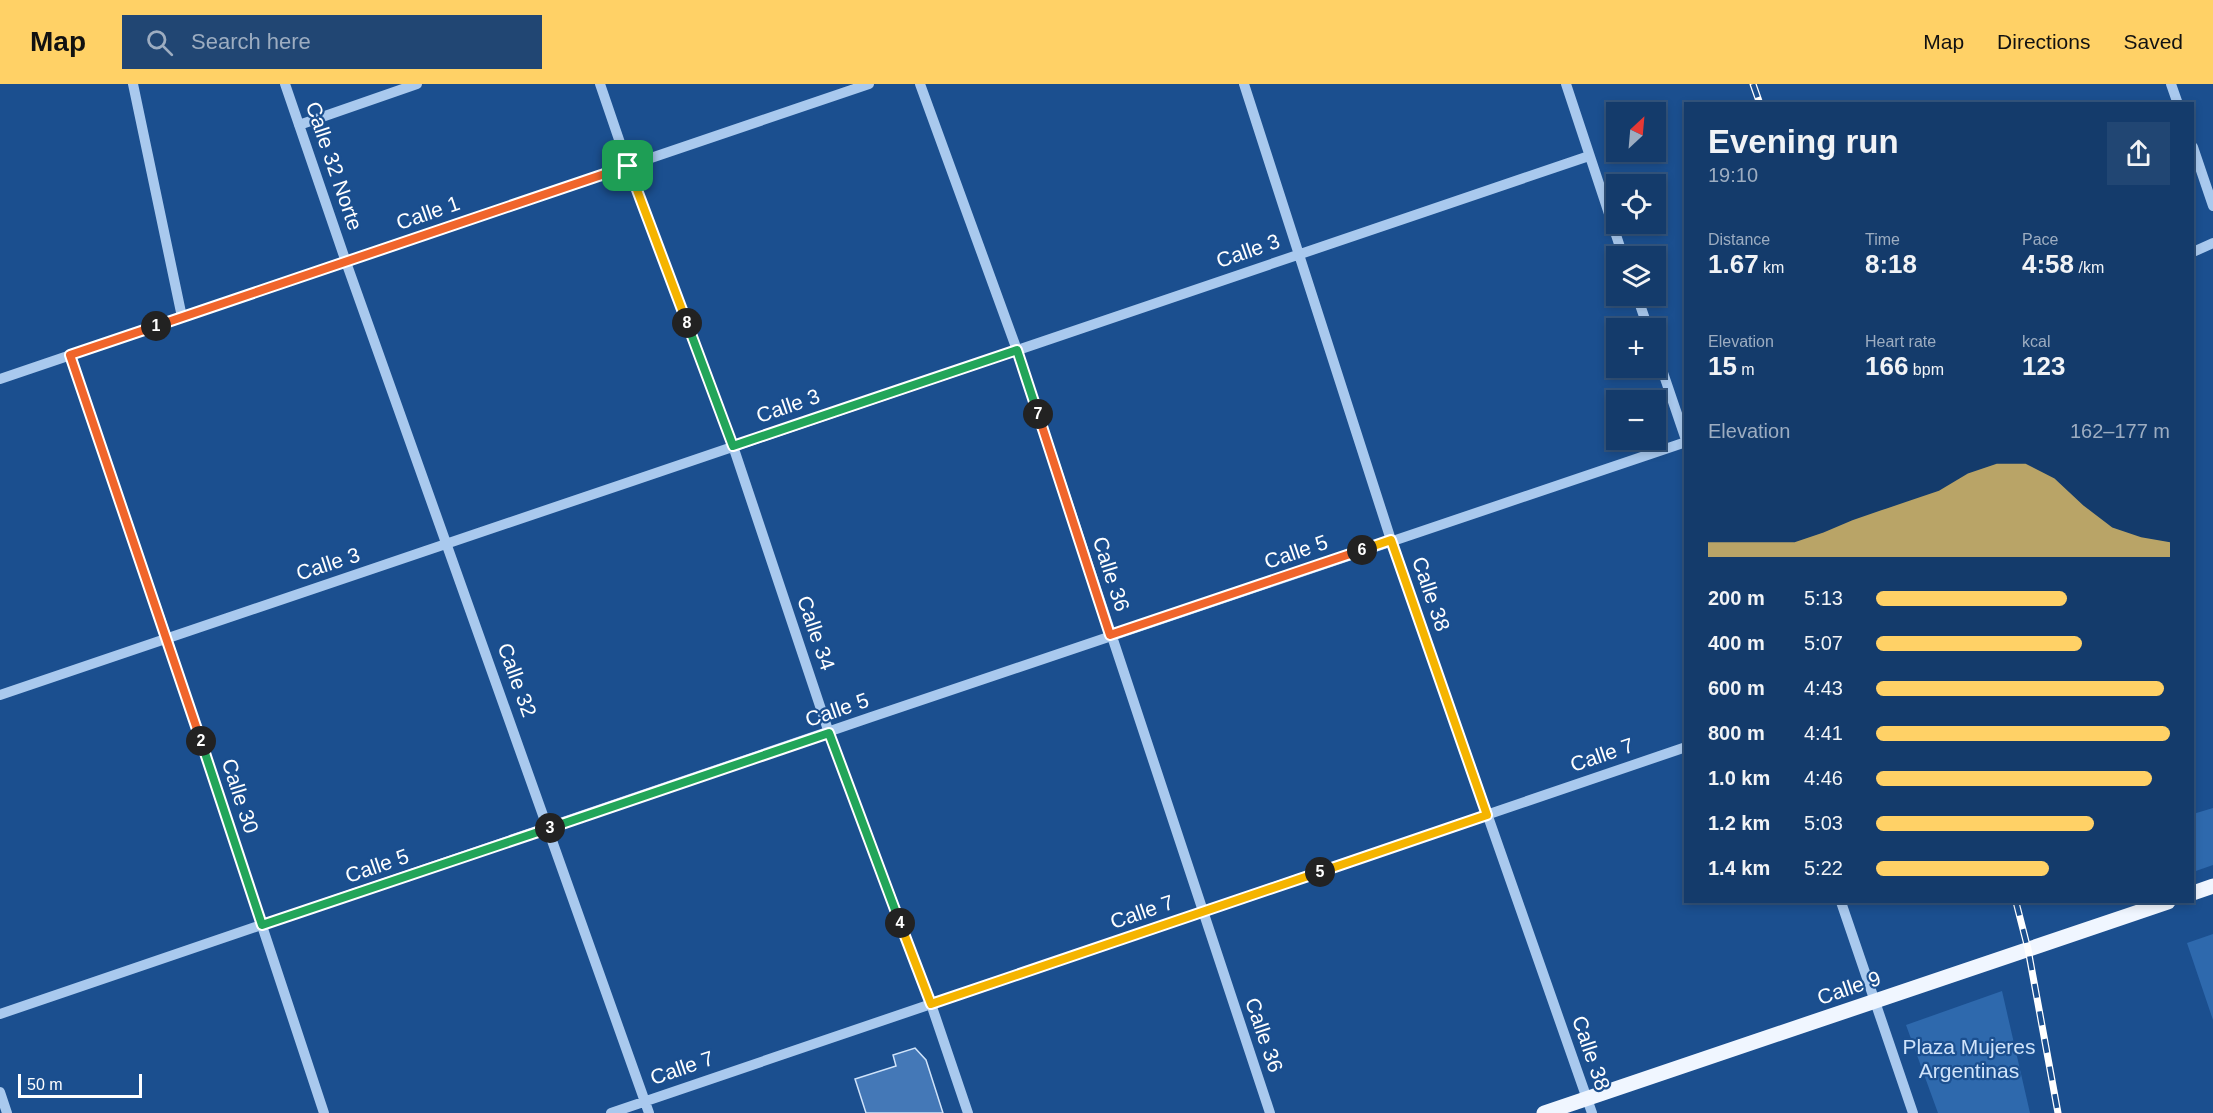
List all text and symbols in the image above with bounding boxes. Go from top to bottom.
search box [122,15,542,69]
text: Map [30,26,86,57]
icon: search [143,26,176,59]
text: Search here [191,29,311,54]
text: Map [1923,30,1964,53]
text: Directions [1997,30,2090,53]
text: Saved [2123,30,2183,53]
street label: Calle 32 Norte [302,99,367,233]
north arrow [1606,102,1666,162]
map controls [1606,102,1666,450]
button: share [2107,122,2170,185]
text: Evening run [1708,123,1899,160]
pin [602,140,653,191]
icon: arrive [611,149,644,182]
text: 19:10 [1708,164,1758,186]
button: locate [1606,174,1666,234]
street label: Calle 1 [393,191,462,234]
street label: Calle 3 [1213,229,1282,272]
text: Distance [1708,231,1770,248]
text: Time [1865,231,1900,248]
text: Pace [2022,231,2058,248]
button: layers [1606,246,1666,306]
text: 1.67 [1708,249,1759,279]
text: 8:18 [1865,249,1917,279]
text: 4:58 [2022,249,2074,279]
text: km [1759,259,1784,276]
text: /km [2074,259,2104,276]
pin: 8 [672,308,702,338]
pin: 1 [141,311,171,341]
text: 8 [683,314,691,331]
text: 1 [152,317,160,334]
button: + [1606,318,1666,378]
text: Elevation [1708,333,1774,350]
text: Heart rate [1865,333,1936,350]
text: kcal [2022,333,2050,350]
text: 15 [1708,351,1737,381]
text: 166 [1865,351,1908,381]
text: 123 [2022,351,2065,381]
text: m [1737,361,1755,378]
text: bpm [1908,361,1944,378]
street label: Calle 3 [753,384,822,427]
button: − [1606,390,1666,450]
pin: 7 [1023,399,1053,429]
text: 7 [1034,405,1042,422]
text: Elevation [1708,420,1790,442]
text: 162–177 m [2070,420,2170,442]
street label: Calle 5 [1261,530,1330,573]
street label: Calle 36 [1089,534,1134,614]
pin: 6 [1347,535,1377,565]
text: 6 [1358,541,1366,558]
street label: Calle 3 [293,542,362,585]
street label: Calle 38 [1408,554,1455,634]
text: 200 m [1708,587,1765,609]
text: 5:13 [1804,587,1843,609]
street label: Calle 34 [793,593,840,673]
text: 400 m [1708,632,1765,654]
text: 5:07 [1804,632,1843,654]
street label: Calle 32 [493,640,541,720]
text: 600 m [1708,677,1765,699]
text: 4:43 [1804,677,1843,699]
street label: Calle 5 [802,688,871,731]
text: 800 m [1708,722,1765,744]
text: 4:41 [1804,722,1843,744]
pin: 2 [186,726,216,756]
text: 2 [197,732,205,749]
street label: Calle 7 [1567,733,1636,776]
street label: Calle 30 [218,756,263,836]
text: 1.0 km [1708,767,1770,789]
text: 4:46 [1804,767,1843,789]
text: 1.2 km [1708,812,1770,834]
text: 5:03 [1804,812,1843,834]
pin: 3 [535,813,565,843]
text: 3 [546,819,554,836]
street label: Calle 5 [342,844,411,887]
pin: 5 [1305,857,1335,887]
text: 1.4 km [1708,857,1770,879]
text: 5:22 [1804,857,1843,879]
text: 5 [1316,863,1324,880]
street label: Calle 7 [1107,890,1176,933]
pin: 4 [885,908,915,938]
text: 4 [896,914,904,931]
street label: Calle 9 [1814,966,1883,1009]
street label: Calle 36 [1241,995,1288,1075]
street label: Calle 38 [1568,1013,1615,1093]
park label: Plaza Mujeres Argentinas [1902,1035,2036,1082]
street label: Calle 7 [647,1046,716,1089]
scale bar [18,1071,142,1098]
text: 50 m [27,1076,63,1093]

